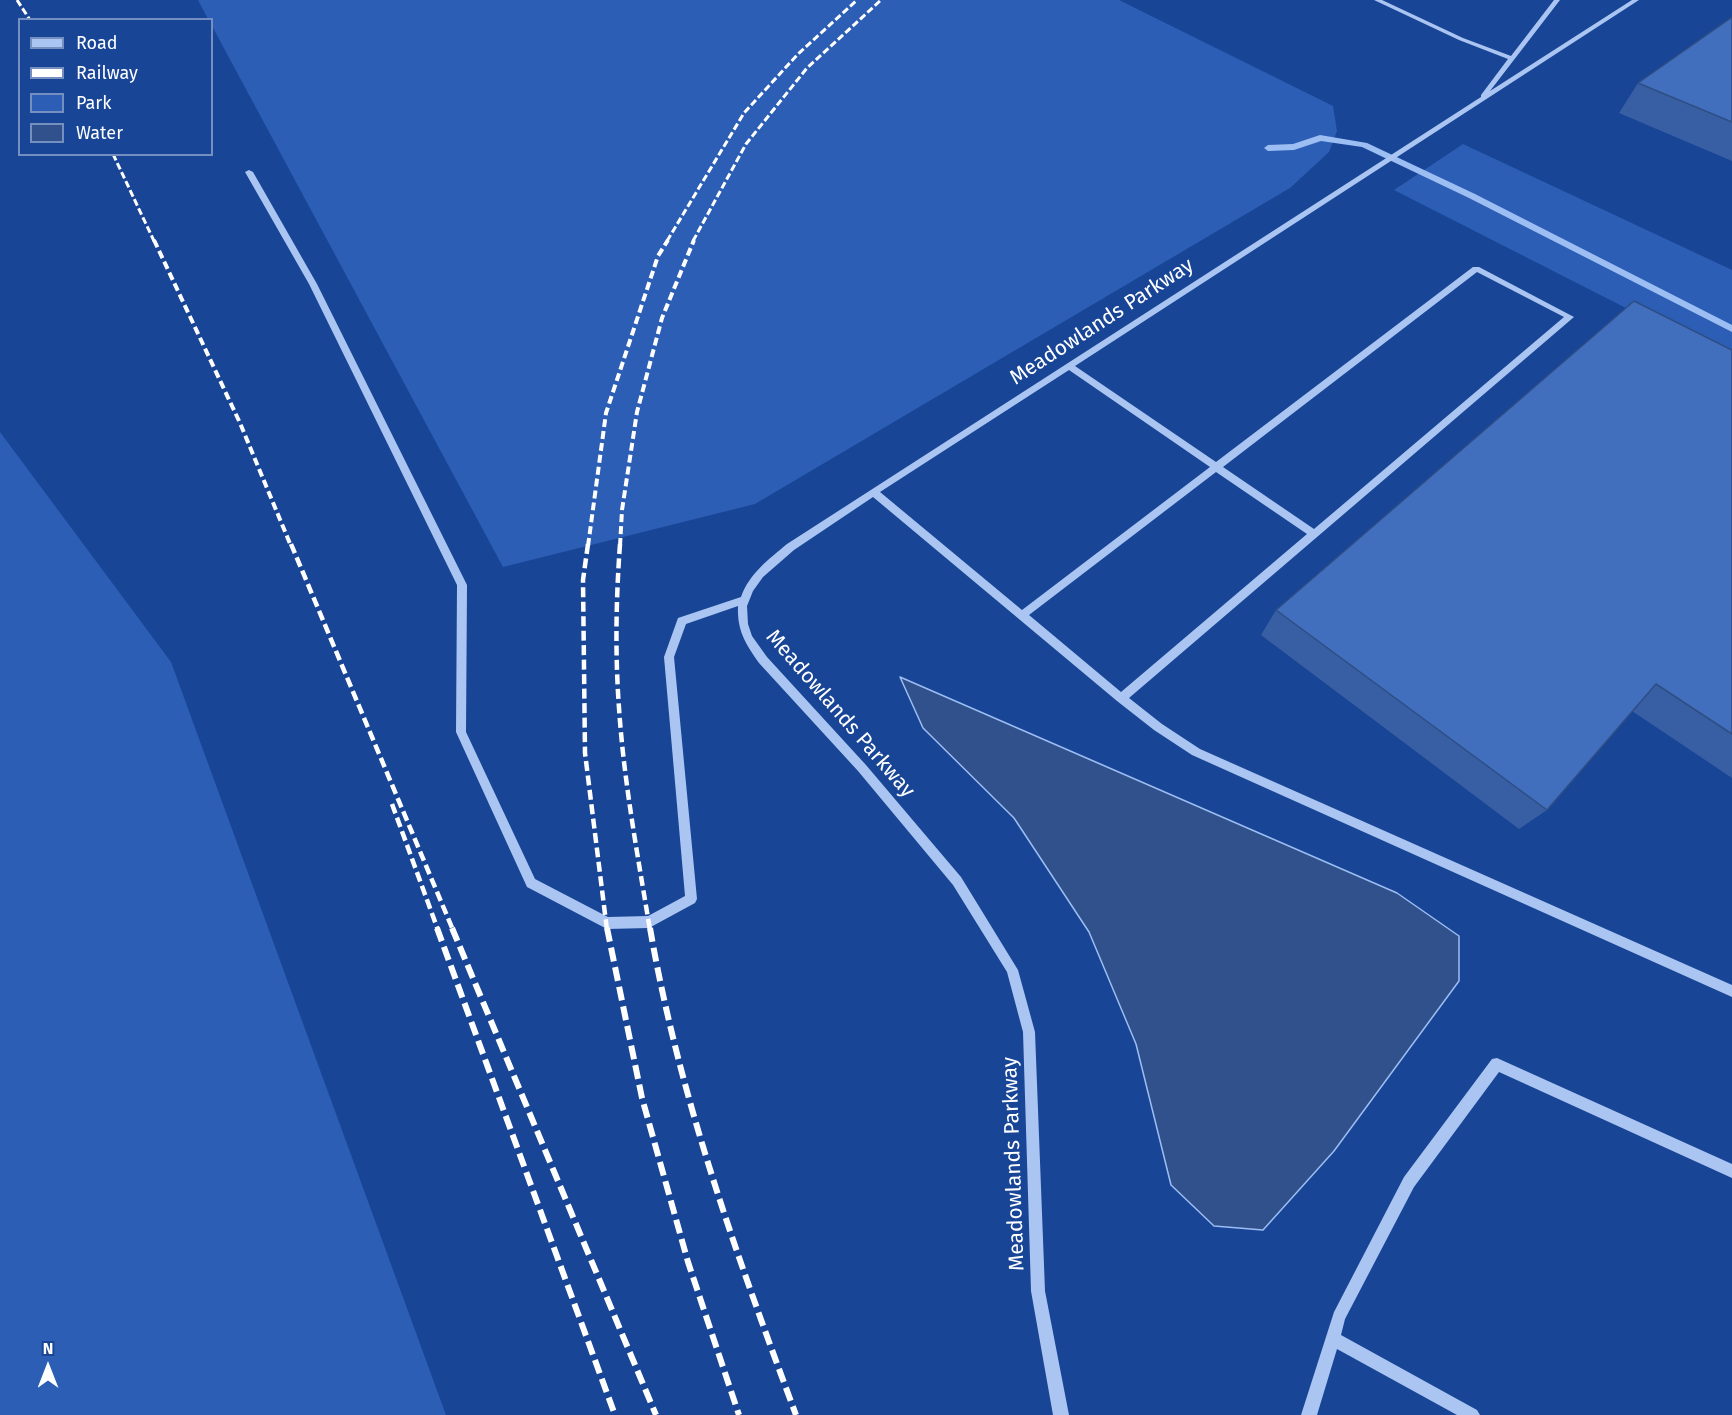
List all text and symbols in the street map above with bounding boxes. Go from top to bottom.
legend [18,18,213,156]
text: Road [76,32,118,54]
text: Railway [76,62,138,84]
text: Park [76,92,111,114]
text: Water [76,122,123,144]
street label: Meadowlands Parkway [1005,253,1199,391]
street label: Meadowlands Parkway [760,625,920,803]
street label: Meadowlands Parkway [998,1057,1030,1271]
north arrow [18,1337,78,1397]
text: N [43,1339,53,1358]

